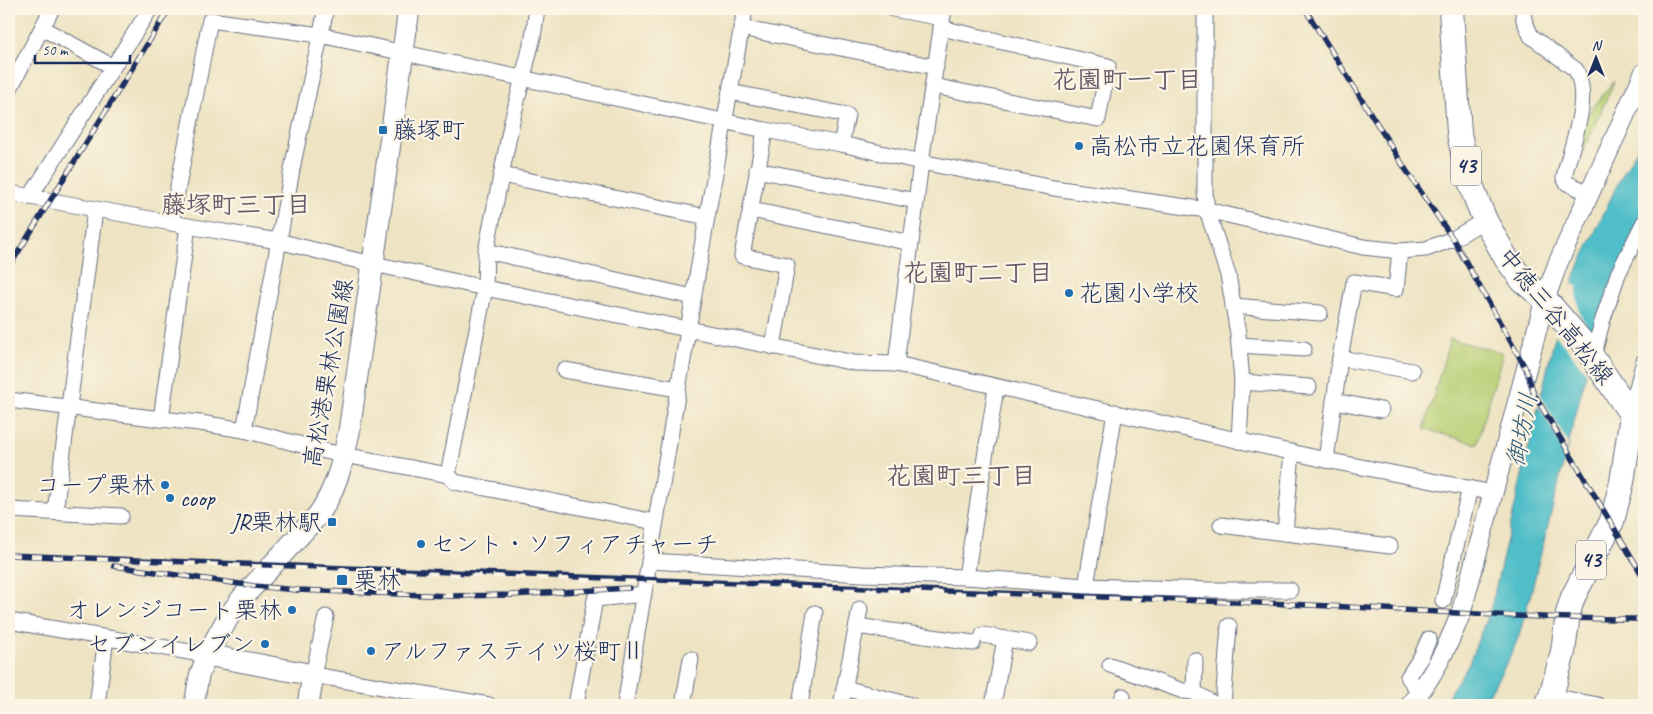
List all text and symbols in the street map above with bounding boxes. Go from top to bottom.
scale bar [35,32,130,64]
north arrow [1570,32,1620,82]
text: N [1592,37,1603,54]
text: 50 m [42,41,69,60]
district label: 花園町一丁目 [1052,64,1202,96]
place label: 藤塚町 [393,115,465,145]
marker: 藤塚町 [377,124,389,136]
place label: 高松市立花園保育所 [1089,131,1305,161]
marker: 高松市立花園保育所 [1073,140,1085,152]
road number: 43 [1451,147,1481,186]
district label: 藤塚町三丁目 [161,189,311,221]
street label: 中徳三谷高松線 [1491,241,1621,391]
district label: 花園町二丁目 [903,257,1053,289]
street label: 高松港栗林公園線 [297,276,359,470]
place label: 花園小学校 [1079,278,1199,308]
marker: 花園小学校 [1063,287,1075,299]
water label: 御坊川 [1499,390,1545,470]
district label: 花園町三丁目 [886,460,1036,492]
place label: コープ栗林 [36,470,155,500]
marker: コープ栗林 [159,479,171,491]
place label: coop [180,483,216,513]
marker: coop [164,492,176,504]
place label: JR栗林駅 [230,507,322,537]
marker: JR栗林駅 [326,516,338,528]
place label: セント・ソフィアチャーチ [431,529,719,559]
marker: セント・ソフィアチャーチ [415,538,427,550]
road number: 43 [1576,540,1606,580]
place label: 栗林 [353,565,401,595]
marker: 栗林 [335,573,349,587]
place label: オレンジコート栗林 [66,595,282,625]
marker: オレンジコート栗林 [286,604,298,616]
place label: セブンイレブン [87,629,255,659]
place label: アルファステイツ桜町Ⅱ [381,636,645,666]
marker: セブンイレブン [259,638,271,650]
marker: アルファステイツ桜町Ⅱ [365,645,377,657]

